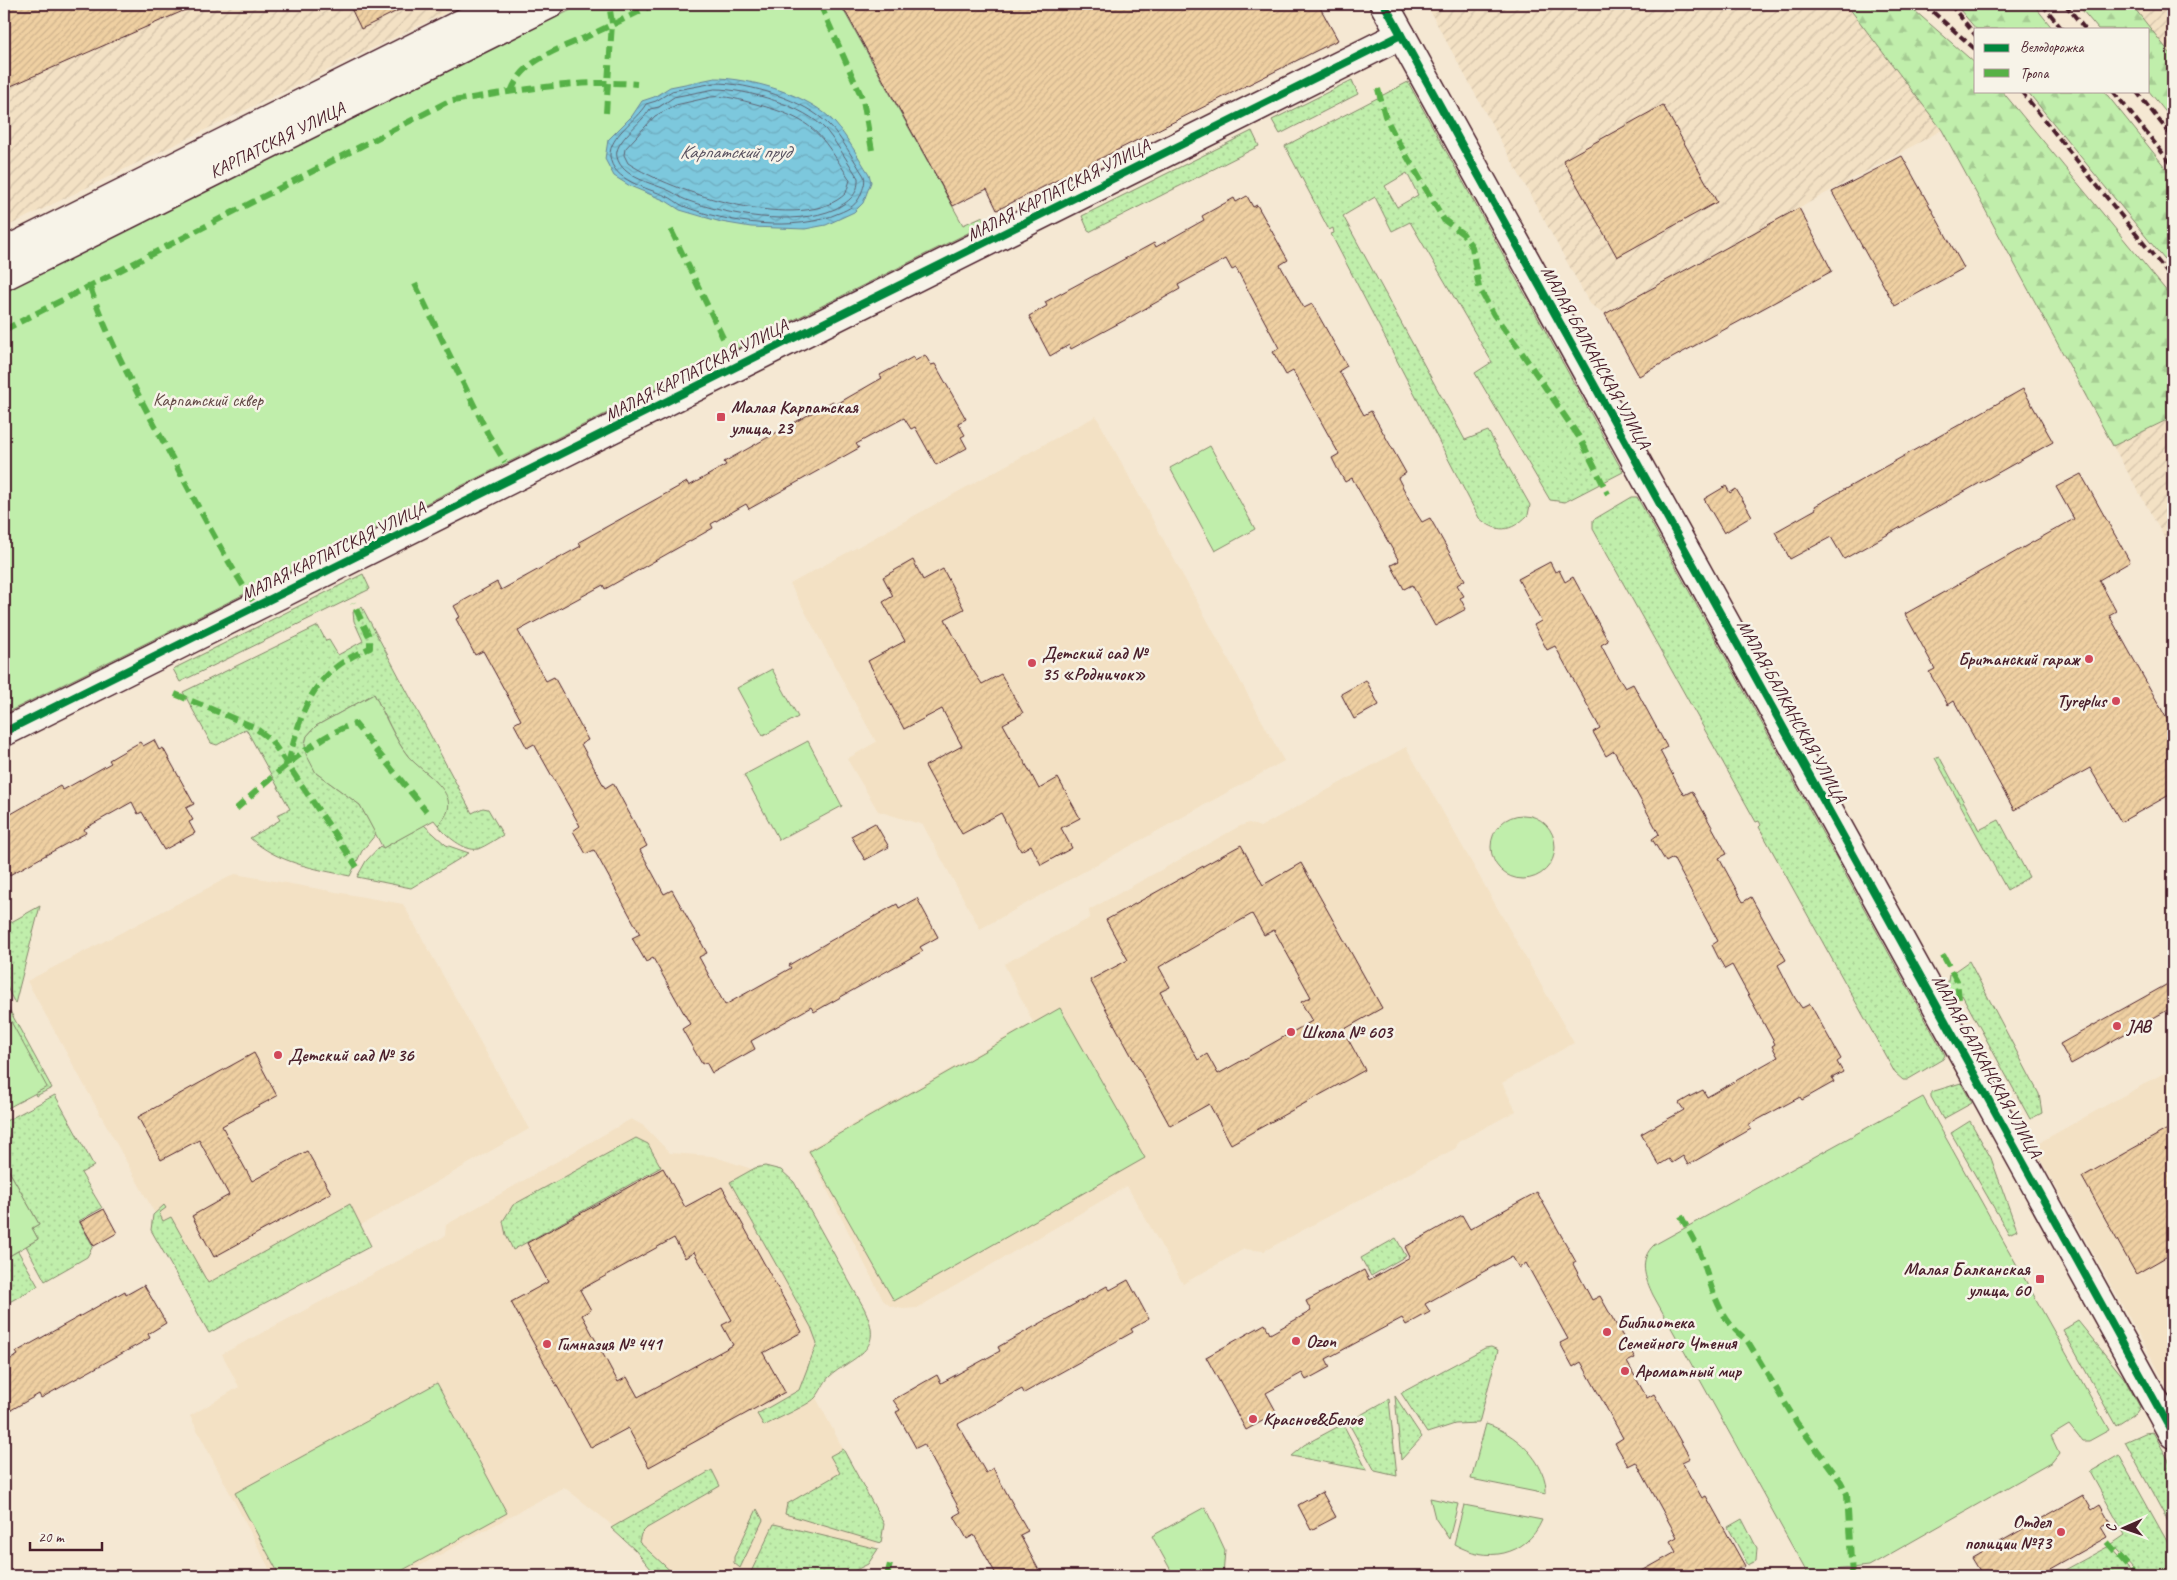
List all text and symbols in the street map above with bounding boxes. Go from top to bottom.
legend [1974,28,2150,92]
text: Велодорожка [2020,38,2084,57]
text: Тропа [2020,64,2049,83]
street label: КАРПАТСКАЯ УЛИЦА [206,97,349,183]
street label: МАЛАЯ КАРПАТСКАЯ УЛИЦА [963,134,1154,246]
water label: Карпатский пруд [680,140,795,164]
street label: МАЛАЯ БАЛКАНСКАЯ УЛИЦА [1536,262,1656,453]
street label: МАЛАЯ КАРПАТСКАЯ УЛИЦА [601,314,792,426]
park label: Карпатский сквер [153,389,264,411]
place label: Малая Карпатская улица, 23 [729,396,859,439]
marker: Малая Карпатская улица, 23 [715,411,727,423]
street label: МАЛАЯ КАРПАТСКАЯ УЛИЦА [237,496,430,605]
street label: МАЛАЯ БАЛКАНСКАЯ УЛИЦА [1732,616,1852,807]
place label: Детский сад № 35 «Родничок» [1042,642,1150,685]
place label: Британский гараж [1958,648,2081,670]
marker: Британский гараж [2083,653,2095,665]
marker: Детский сад № 35 «Родничок» [1026,657,1038,669]
place label: Tyreplus [2057,690,2108,712]
marker: Tyreplus [2110,695,2122,707]
street label: МАЛАЯ БАЛКАНСКАЯ УЛИЦА [1927,971,2047,1162]
place label: JAB [2125,1015,2153,1037]
marker: JAB [2111,1020,2123,1032]
place label: Школа № 603 [1301,1021,1394,1043]
marker: Школа № 603 [1285,1026,1297,1038]
place label: Детский сад № 36 [288,1044,415,1066]
marker: Детский сад № 36 [272,1049,284,1061]
place label: Малая Балканская улица, 60 [1904,1258,2032,1301]
marker: Малая Балканская улица, 60 [2034,1273,2046,1285]
place label: Библиотека Семейного Чтения [1617,1311,1738,1354]
marker: Библиотека Семейного Чтения [1601,1326,1613,1338]
place label: Ozon [1306,1330,1337,1352]
place label: Гимназия № 441 [557,1333,663,1355]
marker: Ozon [1290,1335,1302,1347]
marker: Гимназия № 441 [541,1338,553,1350]
place label: Ароматный мир [1635,1360,1743,1382]
marker: Ароматный мир [1619,1365,1631,1377]
place label: Красное&Белое [1263,1408,1364,1430]
marker: Красное&Белое [1247,1413,1259,1425]
north arrow [2100,1502,2150,1552]
place label: Отдел полиции №73 [1965,1511,2053,1554]
scale bar [30,1520,102,1552]
text: С [2103,1523,2120,1532]
marker: Отдел полиции №73 [2055,1526,2067,1538]
text: 20 m [38,1528,65,1547]

